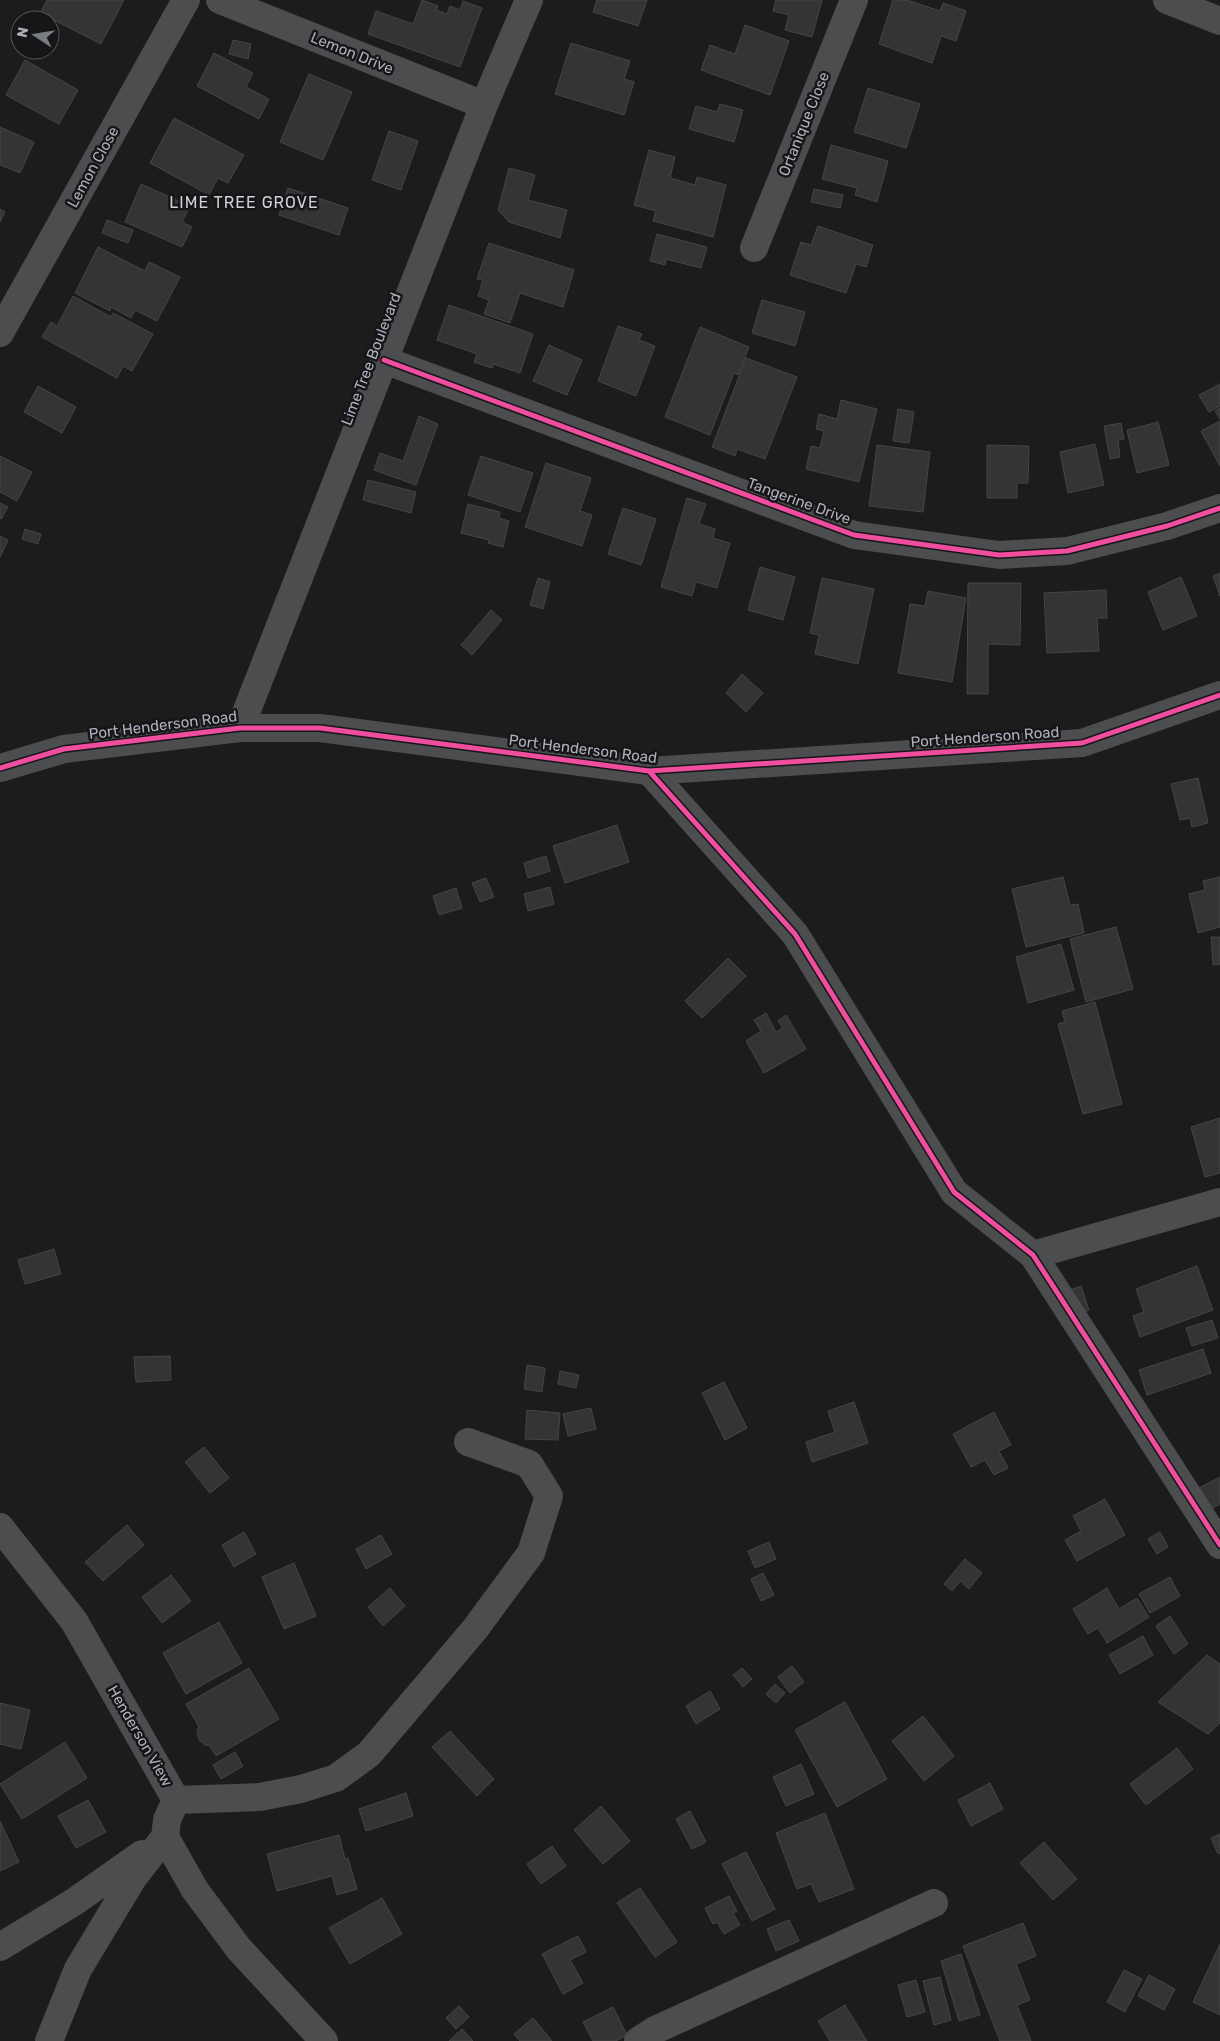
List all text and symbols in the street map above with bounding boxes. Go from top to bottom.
north arrow [10,10,60,60]
text: N [13,26,32,39]
street label: Lemon Drive [308,28,396,78]
street label: Ortanique Close [775,69,833,179]
street label: Lemon Close [63,123,123,211]
district label: LIME TREE GROVE [169,193,319,212]
street label: Lime Tree Boulevard [337,290,405,428]
street label: Tangerine Drive [745,474,853,528]
street label: Port Henderson Road [88,707,238,743]
street label: Port Henderson Road [910,723,1060,751]
street label: Port Henderson Road [508,731,658,767]
street label: Henderson View [104,1682,176,1790]

